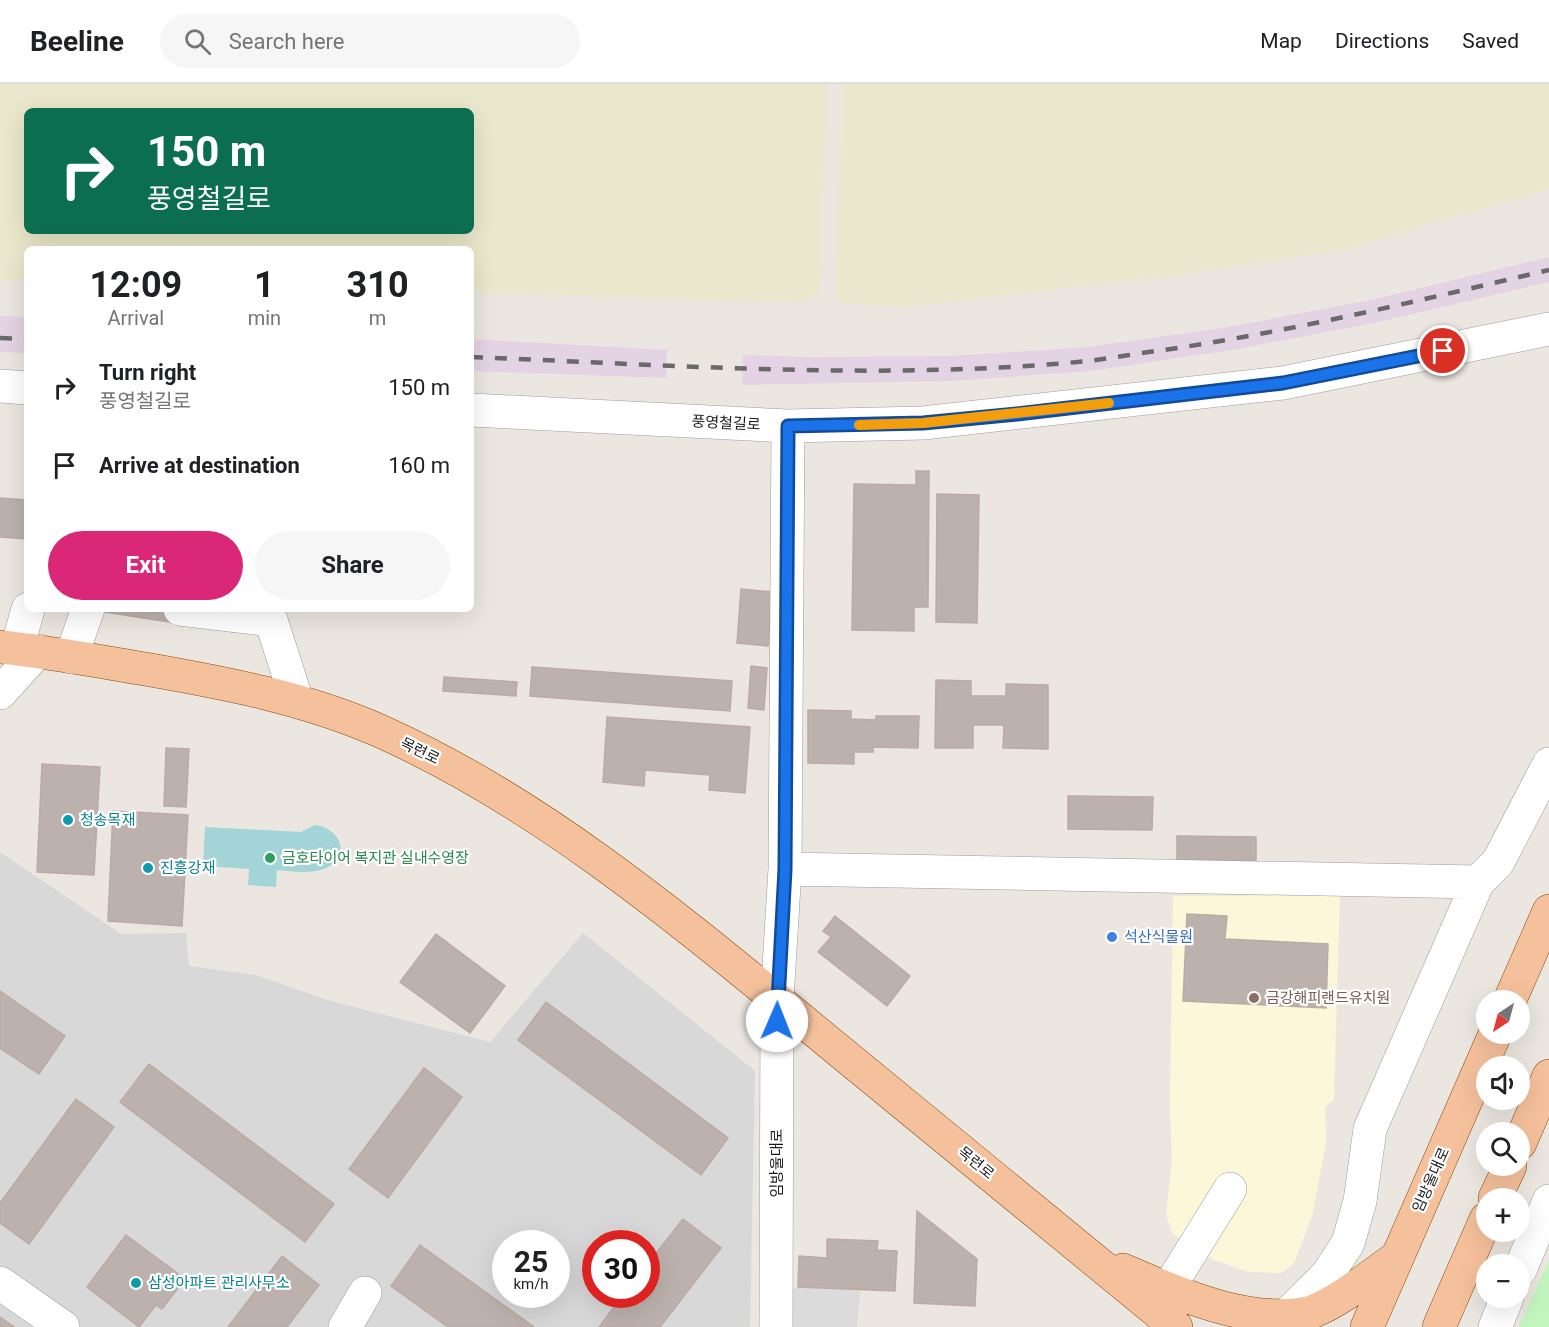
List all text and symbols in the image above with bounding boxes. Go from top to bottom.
search box [160,14,580,68]
text: Beeline [30,25,124,58]
icon: search [181,25,214,58]
text: Search here [229,29,345,54]
text: Map [1260,29,1302,53]
text: Directions [1335,29,1429,53]
text: Saved [1462,29,1519,53]
text: 150 m [147,127,266,176]
icon: right [48,132,126,210]
text: 풍영철길로 [147,183,271,215]
text: 12:09 [89,264,182,306]
text: 1 [254,264,275,306]
text: 310 [347,264,409,306]
text: Arrival [107,306,164,330]
text: min [248,306,281,330]
text: m [369,306,386,330]
pin [1417,325,1468,376]
icon: arrive [1426,334,1459,367]
text: Turn right [99,360,196,385]
icon: right [48,371,81,404]
text: 150 m [388,375,450,400]
text: 풍영철길로 [99,389,191,413]
street label: 풍영철길로 [691,412,761,434]
icon: arrive [48,449,81,482]
text: Arrive at destination [99,453,300,478]
text: 160 m [388,453,450,478]
button: Exit [48,531,243,600]
button: Share [255,531,450,600]
street label: 목련로 [397,734,443,768]
place label: 청송목재 [80,811,135,829]
marker: 청송목재 [61,813,75,827]
place label: 금호타이어 복지관 실내수영장 [282,849,469,867]
marker: 금호타이어 복지관 실내수영장 [263,851,277,865]
place label: 진흥강재 [160,859,215,877]
marker: 진흥강재 [141,861,155,875]
place label: 석산식물원 [1124,928,1193,946]
marker: 석산식물원 [1105,930,1119,944]
position arrow [745,989,809,1053]
place label: 금강해피랜드유치원 [1266,989,1390,1007]
north arrow [1476,990,1530,1044]
map controls [1476,990,1530,1308]
marker: 금강해피랜드유치원 [1247,991,1261,1005]
button: sound [1476,1056,1530,1110]
button: search [1476,1122,1530,1176]
street label: 임방울대로 [768,1128,786,1198]
street label: 목련로 [954,1143,998,1183]
street label: 임방울대로 [1409,1145,1453,1215]
button: + [1476,1188,1530,1242]
speed limit sign: 30 [582,1230,660,1308]
text: 25 [514,1244,548,1279]
button: − [1476,1254,1530,1308]
place label: 삼성아파트 관리사무소 [148,1274,290,1292]
text: km/h [513,1275,549,1293]
marker: 삼성아파트 관리사무소 [129,1276,143,1290]

